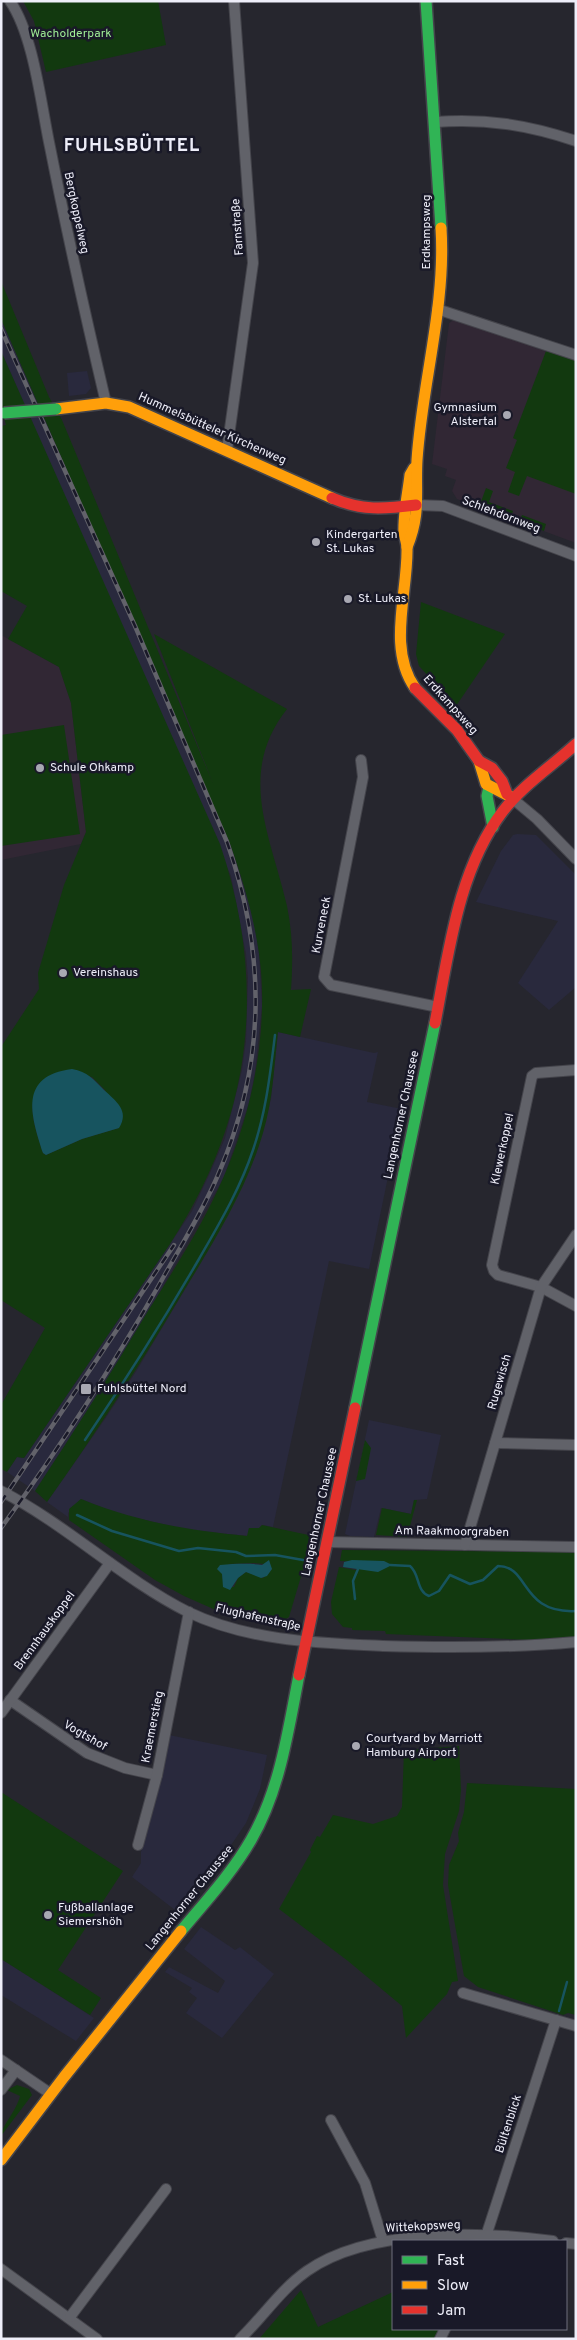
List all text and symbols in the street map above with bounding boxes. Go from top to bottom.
park label: Wacholderpark [30,26,112,42]
district label: FUHLSBÜTTEL [64,133,200,158]
street label: Bergkoppelweg [59,170,93,256]
street label: Erdkampsweg [419,194,435,270]
street label: Farnstraße [228,198,248,256]
street label: Hummelsbütteler Kirchenweg [135,389,289,469]
place label: Gymnasium Alstertal [433,400,497,430]
marker: Gymnasium Alstertal [501,409,513,421]
street label: Schlehdornweg [459,493,543,537]
place label: Kindergarten St. Lukas [326,527,398,557]
marker: Kindergarten St. Lukas [310,536,322,548]
place label: St. Lukas [358,591,406,607]
marker: St. Lukas [342,593,354,605]
street label: Erdkampsweg [419,672,481,738]
place label: Schule Ohkamp [50,760,134,776]
marker: Schule Ohkamp [34,762,46,774]
street label: Kurveneck [309,895,335,955]
place label: Vereinshaus [73,965,138,981]
marker: Vereinshaus [57,967,69,979]
street label: Langenhorner Chaussee [381,1049,423,1181]
street label: Klewerkoppel [488,1112,518,1186]
street label: Rugewisch [484,1352,516,1412]
place label: Fuhlsbüttel Nord [97,1381,187,1397]
marker: Fuhlsbüttel Nord [79,1382,93,1396]
street label: Langenhorner Chaussee [299,1446,341,1578]
street label: Am Raakmoorgraben [395,1523,509,1541]
street label: Brennhauskoppel [11,1588,79,1674]
street label: Flughafenstraße [214,1600,302,1636]
street label: Kraemerstieg [138,1690,168,1764]
street label: Vogtshof [60,1717,110,1755]
place label: Courtyard by Marriott Hamburg Airport [366,1731,482,1761]
marker: Courtyard by Marriott Hamburg Airport [350,1740,362,1752]
street label: Langenhorner Chaussee [142,1842,238,1954]
place label: Fußballanlage Siemershöh [58,1900,133,1930]
marker: Fußballanlage Siemershöh [42,1909,54,1921]
street label: Bültenblick [492,2093,526,2155]
street label: Wittekopsweg [385,2217,461,2237]
legend [392,2240,567,2330]
text: Fast [437,2252,465,2271]
text: Slow [437,2277,469,2296]
text: Jam [437,2302,466,2321]

